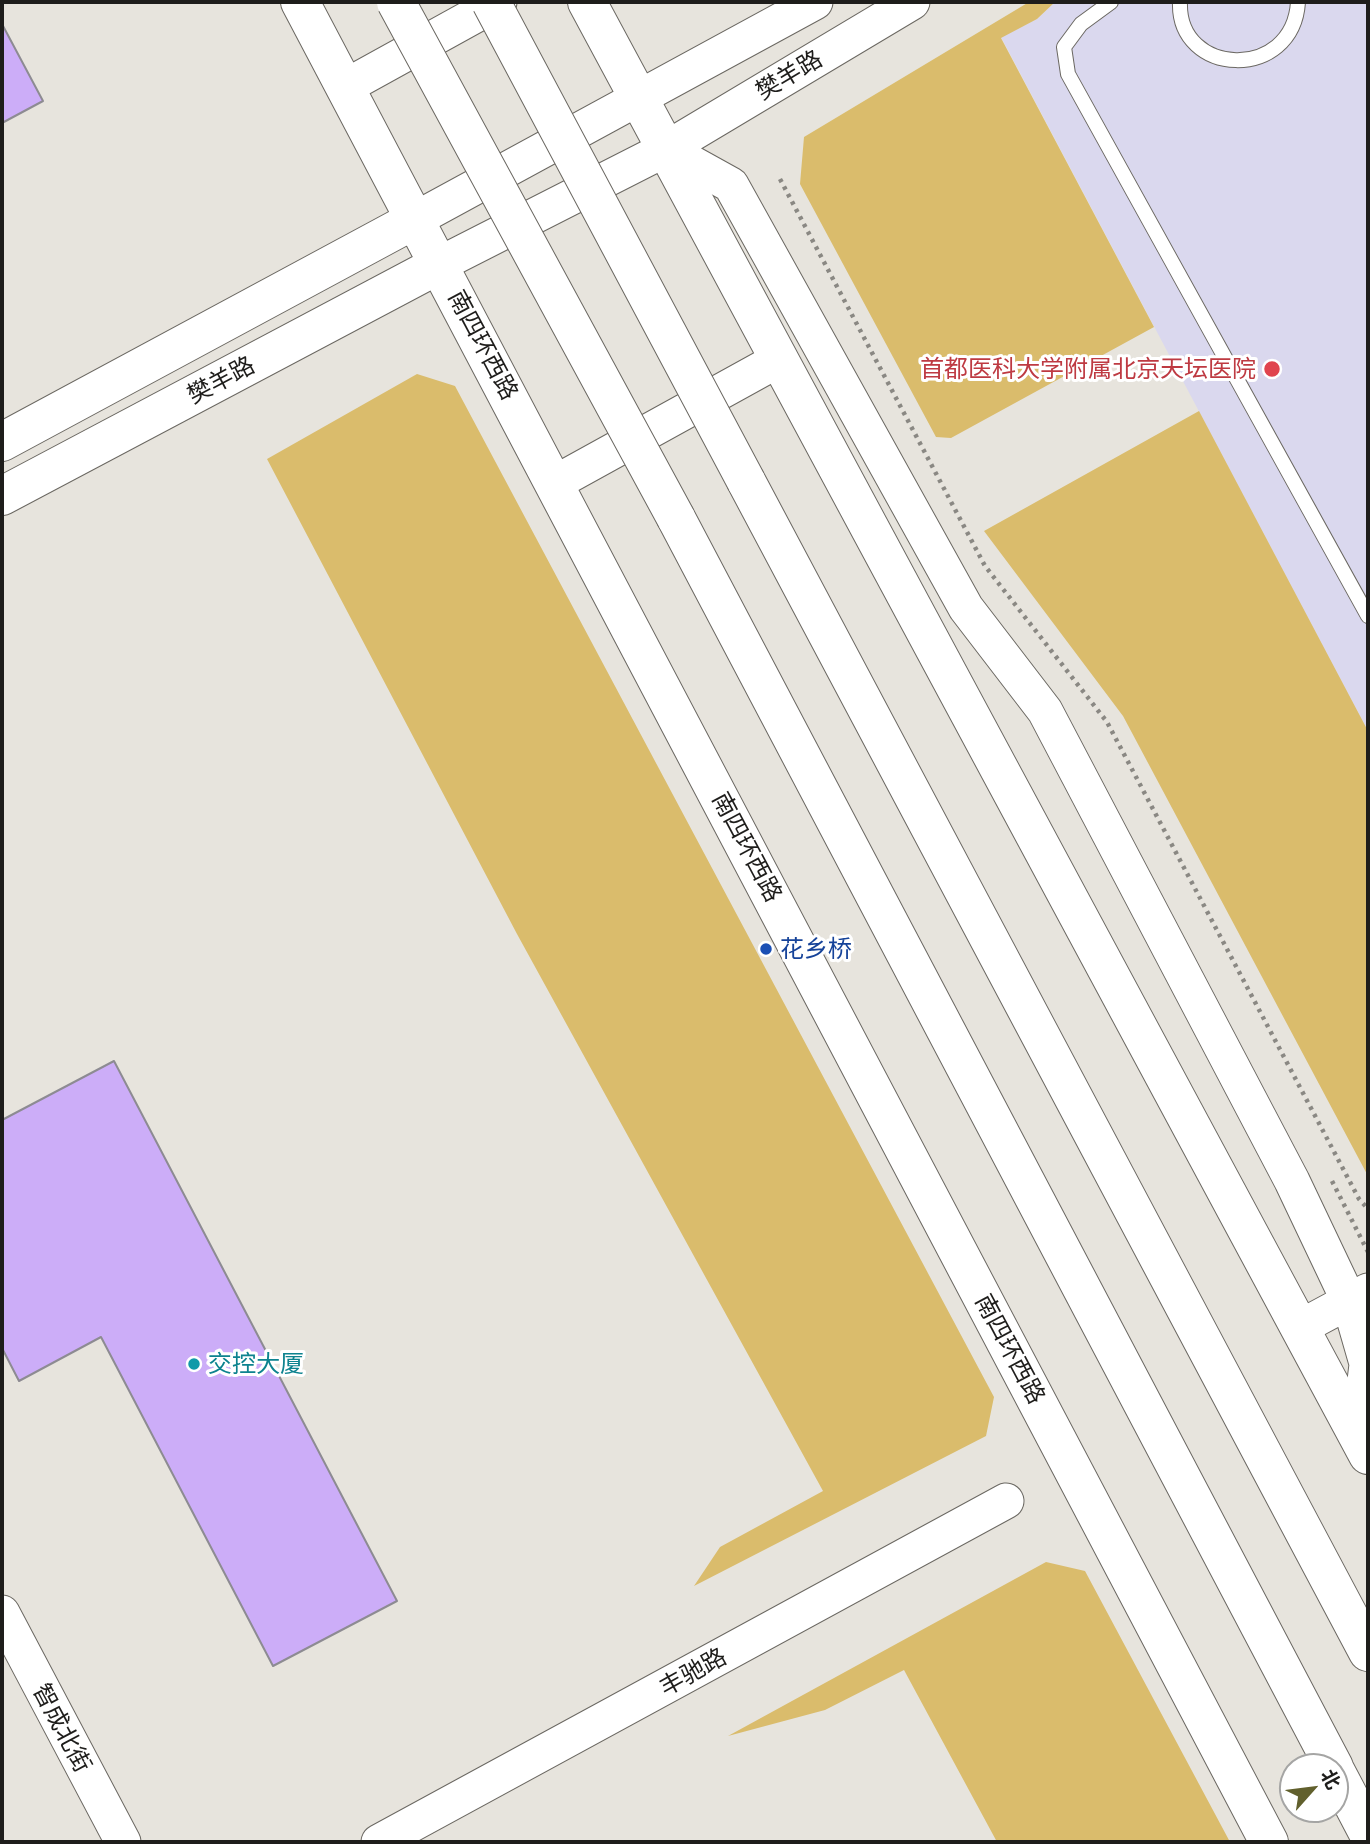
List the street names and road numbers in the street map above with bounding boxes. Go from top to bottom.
street label: 樊羊路 [751,44,827,106]
street label: 南四环西路 [442,285,524,405]
street label: 樊羊路 [182,350,260,410]
street label: 南四环西路 [706,787,788,907]
street label: 南四环西路 [969,1289,1051,1409]
street label: 丰驰路 [655,1642,731,1702]
street label: 智成北街 [27,1679,97,1777]

